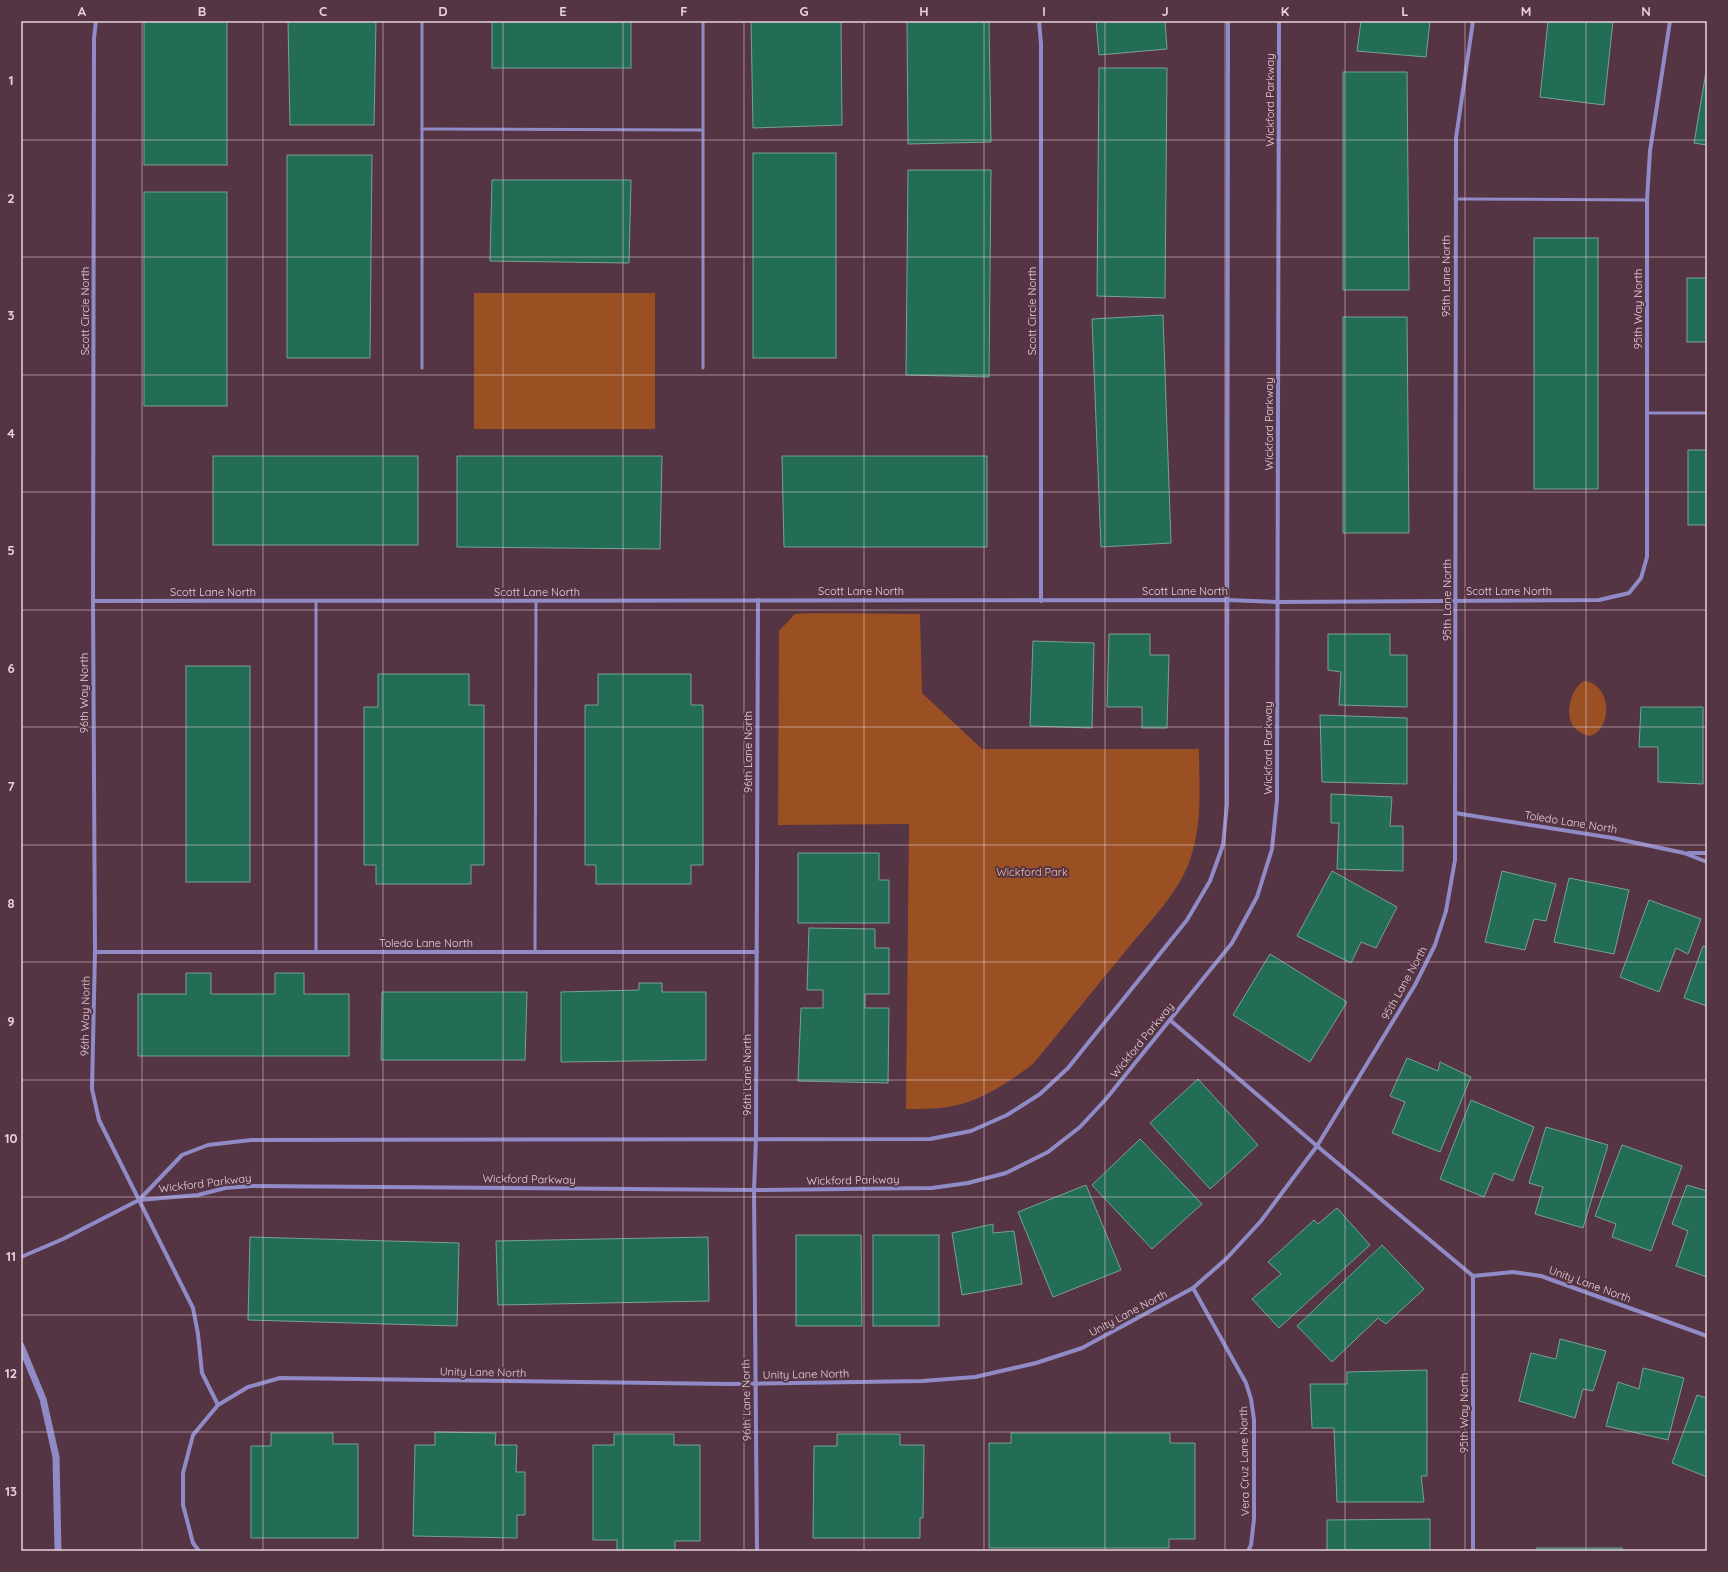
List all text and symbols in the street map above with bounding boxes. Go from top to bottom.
text: A [78,3,87,19]
text: B [198,3,206,19]
text: C [319,3,327,19]
text: D [438,3,448,19]
text: E [559,3,567,19]
text: F [680,3,688,19]
text: G [799,3,809,19]
text: H [919,3,929,19]
text: I [1042,3,1046,19]
text: J [1161,3,1169,19]
text: K [1281,3,1290,19]
text: L [1401,3,1409,19]
text: M [1521,3,1531,19]
text: N [1641,3,1651,19]
street label: Wickford Parkway [1263,54,1277,146]
text: 1 [8,72,14,88]
text: 2 [7,190,15,206]
street label: 95th Lane North [1439,235,1453,317]
street label: Scott Circle North [78,267,92,355]
street label: Scott Circle North [1025,267,1039,355]
street label: 95th Way North [1631,269,1645,349]
text: 3 [8,307,15,323]
street label: Wickford Parkway [1262,378,1276,470]
text: 4 [7,425,15,441]
text: 5 [7,542,15,558]
street label: 95th Lane North [1440,559,1454,641]
street label: Scott Lane North [818,584,904,598]
street label: Scott Lane North [1142,584,1228,598]
street label: Scott Lane North [1466,584,1552,598]
street label: Scott Lane North [170,585,256,599]
street label: Scott Lane North [494,585,580,599]
street label: 96th Way North [77,653,91,733]
text: 6 [7,660,15,676]
street label: Wickford Parkway [1261,702,1275,794]
street label: 96th Lane North [741,711,755,793]
text: 7 [7,778,15,794]
street label: Toledo Lane North [1524,808,1618,836]
park label: Wickford Park [996,865,1068,879]
text: 8 [7,895,15,911]
street label: Toledo Lane North [379,936,473,950]
street label: 95th Lane North [1378,944,1430,1022]
street label: 96th Way North [77,976,93,1056]
street label: Wickford Parkway [1107,999,1177,1081]
text: 9 [7,1013,15,1029]
street label: 96th Lane North [740,1034,754,1116]
text: 10 [4,1130,18,1146]
street label: Wickford Parkway [158,1170,252,1196]
street label: Wickford Parkway [482,1171,576,1187]
street label: Wickford Parkway [806,1172,900,1188]
text: 11 [6,1248,16,1264]
street label: Unity Lane North [1547,1263,1633,1305]
street label: Unity Lane North [1087,1287,1169,1339]
street label: 96th Lane North [738,1359,754,1441]
street label: Unity Lane North [440,1364,526,1380]
text: 12 [5,1365,17,1381]
street label: Unity Lane North [763,1366,849,1382]
street label: 95th Way North [1457,1373,1471,1453]
street label: Vera Cruz Lane North [1236,1406,1252,1516]
text: 13 [5,1483,17,1499]

